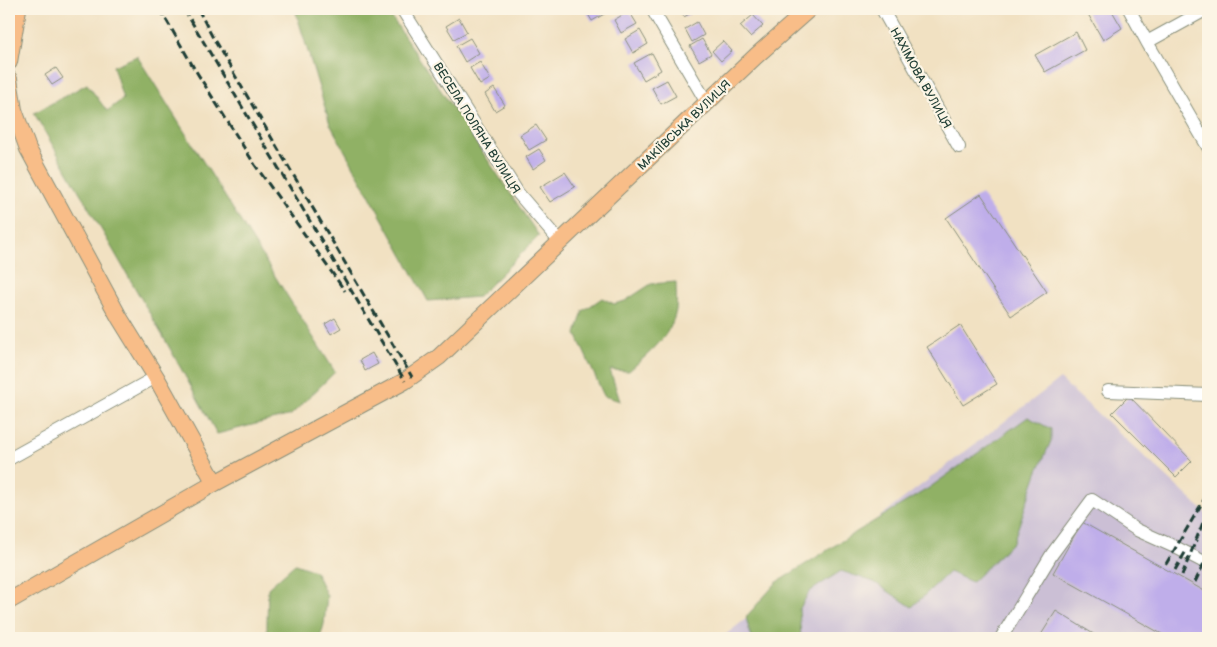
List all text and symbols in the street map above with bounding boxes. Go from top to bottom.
street label: НАХІМОВА ВУЛИЦЯ [887,25,955,131]
street label: ВЕСЕЛА ПОЛЯНА ВУЛИЦЯ [430,60,523,197]
street label: МАКІЇВСЬКА ВУЛИЦЯ [634,76,734,174]

